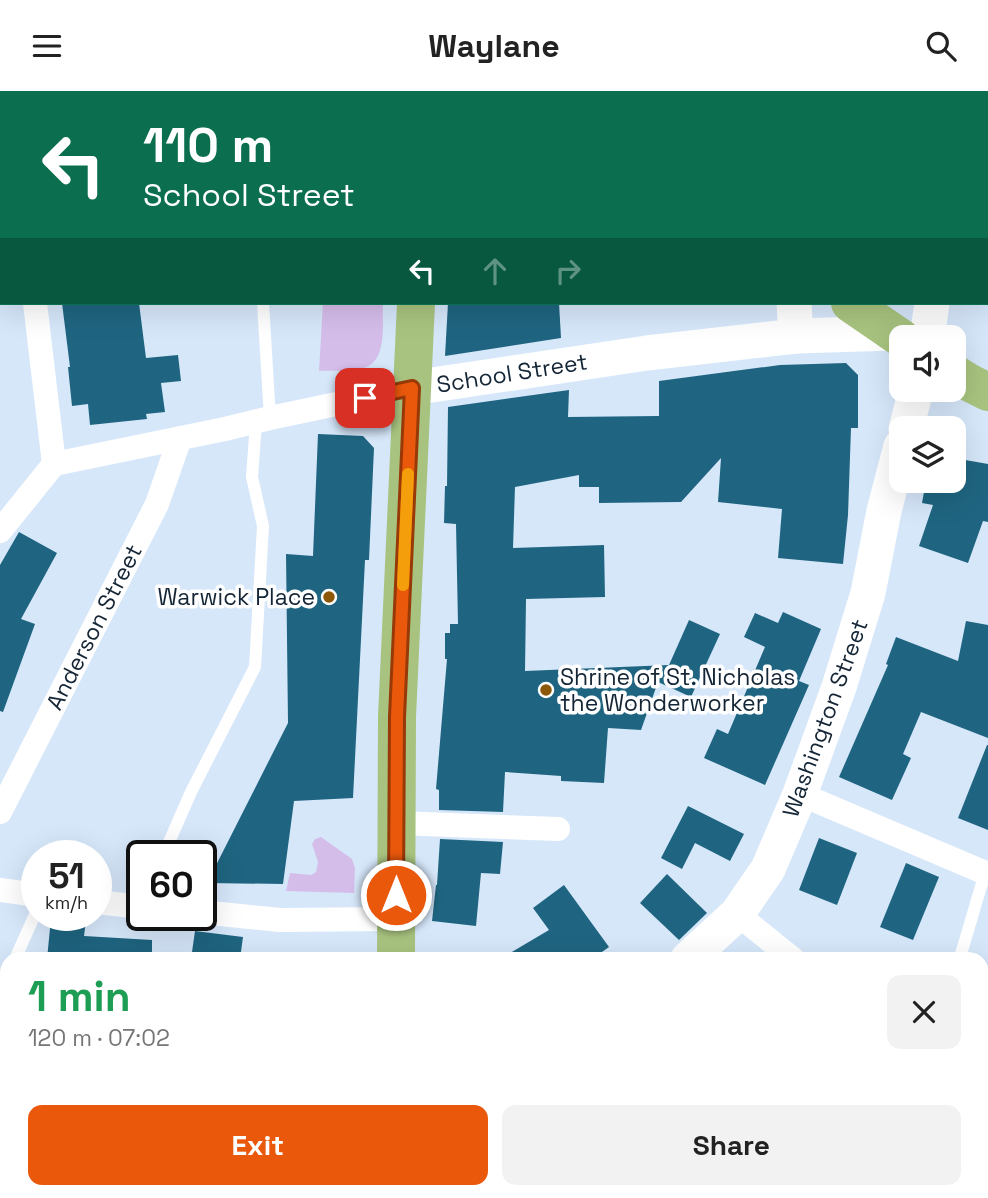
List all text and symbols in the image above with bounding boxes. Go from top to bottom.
text: Waylane [428,26,560,66]
icon: menu [28,27,66,65]
icon: search [922,27,960,65]
text: 110 m [143,114,273,176]
icon: left [28,119,119,210]
text: School Street [143,175,355,215]
icon: left [403,252,441,290]
icon: ahead [476,252,514,290]
icon: right [549,252,587,290]
map controls [889,325,966,493]
button: sound [889,325,966,402]
street label: School Street [434,346,590,400]
pin [335,368,395,428]
icon: arrive [346,379,384,417]
button: layers [889,416,966,493]
street label: Anderson Street [39,539,149,715]
place label: Warwick Place [157,582,315,612]
marker: Warwick Place [321,589,337,605]
street label: Washington Street [775,615,875,821]
place label: Shrine of St. Nicholas the Wonderworker [560,662,795,718]
marker: Shrine of St. Nicholas the Wonderworker [538,682,554,698]
speed limit sign: 60 [126,840,217,931]
text: 51 [48,854,85,898]
position arrow [359,858,433,932]
text: km/h [45,891,88,914]
text: 1 min [28,970,131,1023]
button: close [887,975,961,1049]
text: 120 m · 07:02 [28,1023,170,1053]
button: Exit [28,1105,488,1185]
button: Share [502,1105,961,1185]

